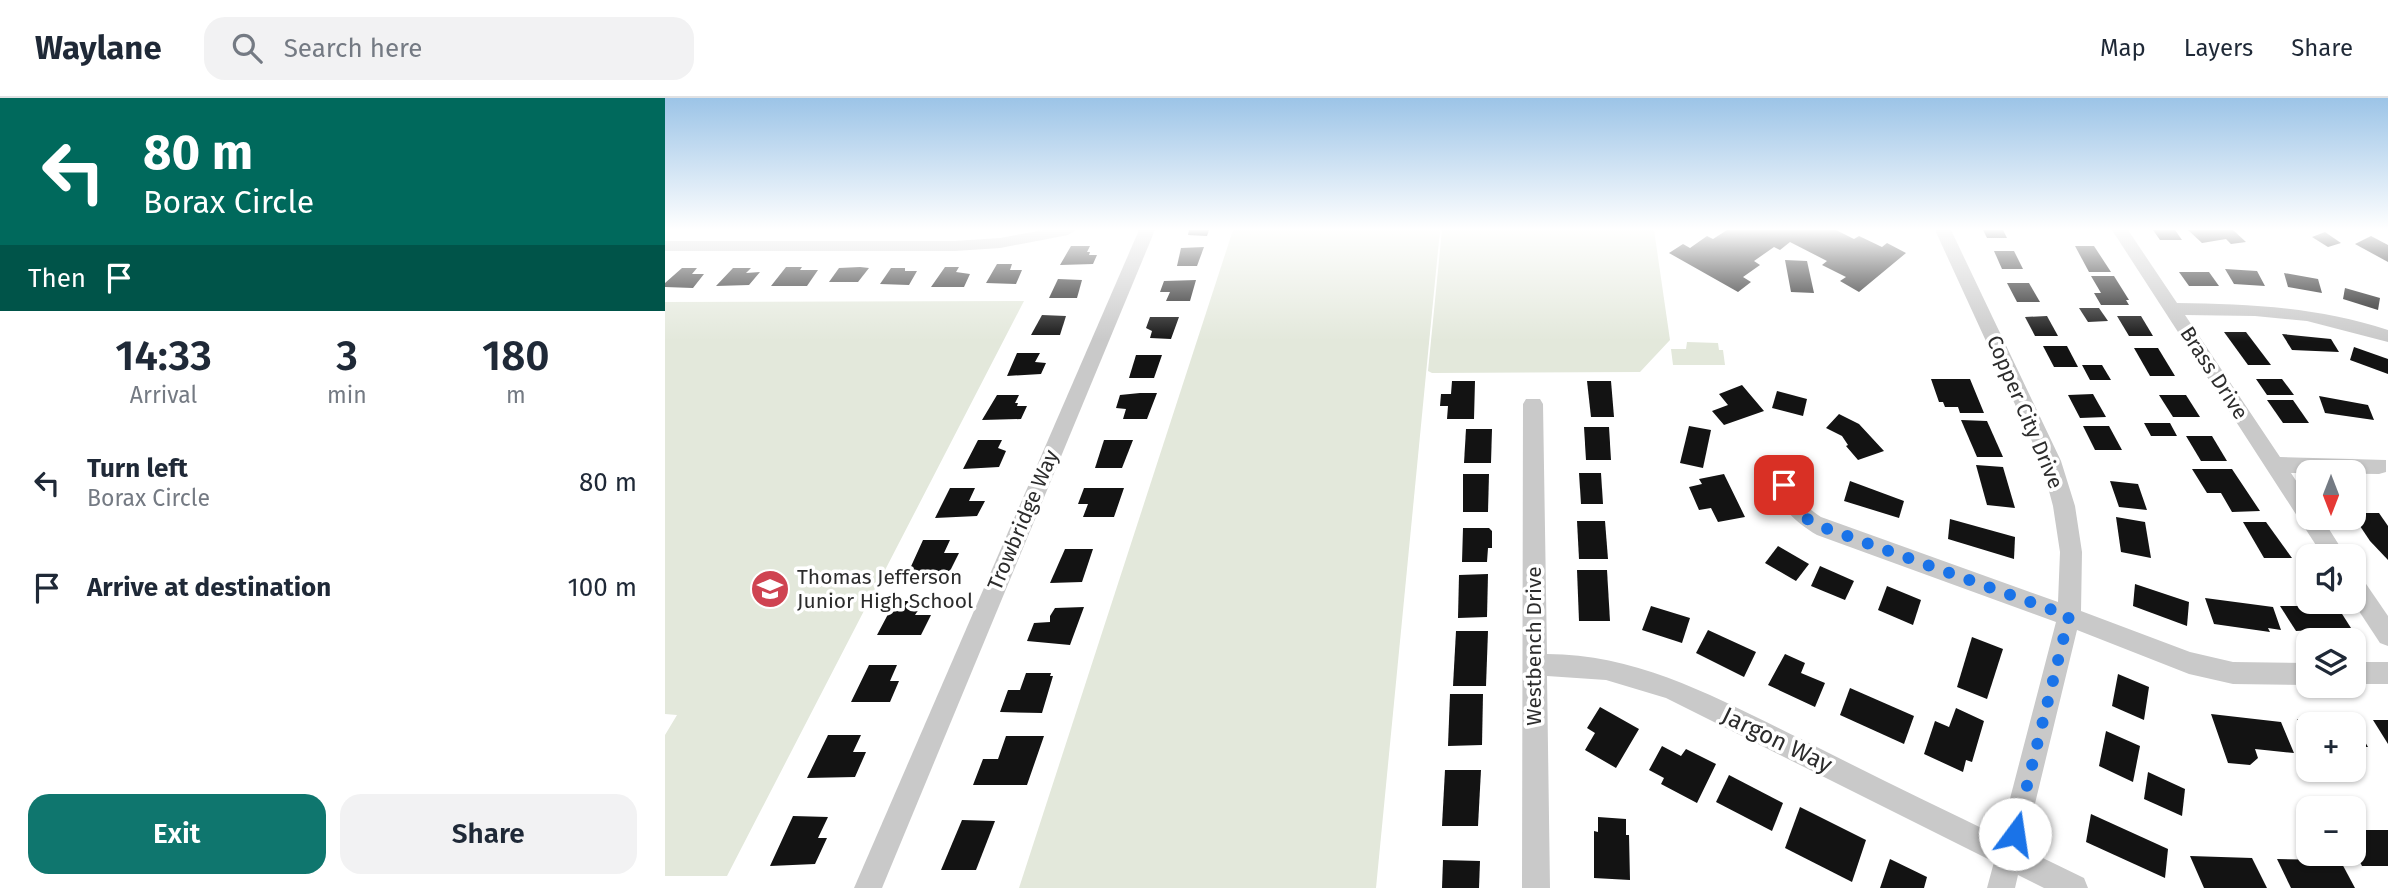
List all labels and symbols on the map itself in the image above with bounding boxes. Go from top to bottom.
street label: Brass Drive [2174,322,2254,424]
street label: Copper City Drive [1981,331,2069,493]
street label: Trowbridge Way [982,445,1064,594]
pin [1754,455,1814,515]
north arrow [2296,460,2366,530]
place label: Thomas Jefferson Junior High School [797,564,973,614]
street label: Westbench Drive [1521,566,1547,726]
school or university icon: Thomas Jefferson Junior High School [749,568,791,610]
street label: Jargon Way [1717,701,1837,779]
position arrow [1978,797,2052,871]

